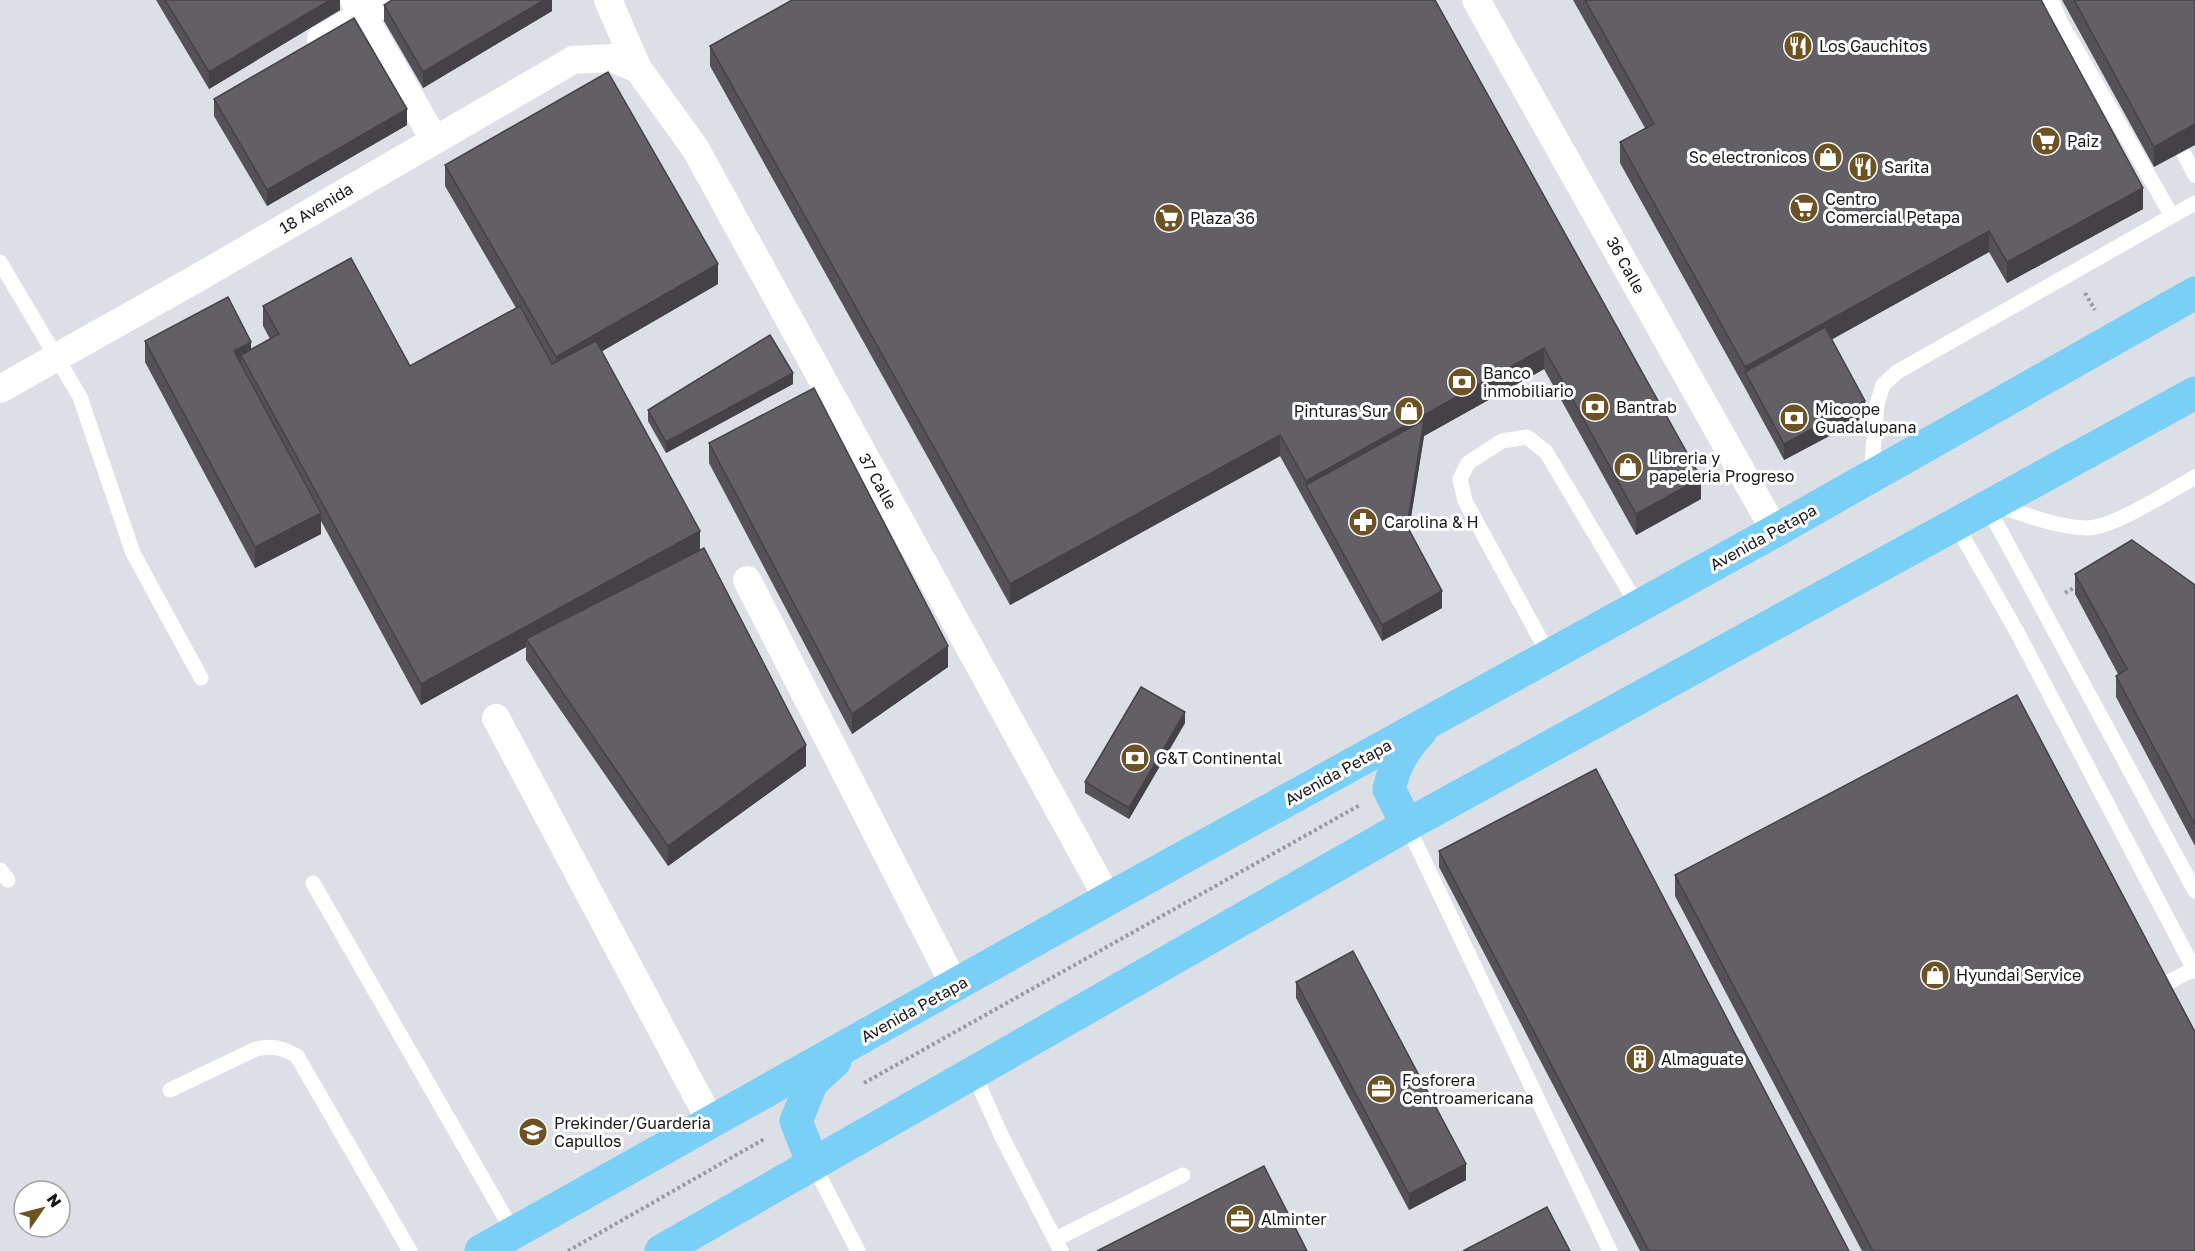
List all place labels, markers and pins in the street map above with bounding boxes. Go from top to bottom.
restaurant icon: Los Gauchitos [1782,30,1814,62]
place label: Los Gauchitos [1819,36,1927,56]
supermarket icon: Paiz [2030,125,2062,157]
place label: Paiz [2067,131,2099,151]
shop icon: Sc electronicos [1812,141,1844,173]
place label: Sc electronicos [1689,147,1807,167]
restaurant icon: Sarita [1847,151,1879,183]
place label: Sarita [1884,157,1929,177]
place label: Centro Comercial Petapa [1825,189,1960,227]
supermarket icon: Centro Comercial Petapa [1788,192,1820,224]
supermarket icon: Plaza 36 [1153,202,1185,234]
place label: Plaza 36 [1190,208,1255,228]
place label: Banco inmobiliario [1483,363,1574,401]
bank icon: Banco inmobiliario [1446,366,1478,398]
bank icon: Bantrab [1579,391,1611,423]
shop icon: Pinturas Sur [1393,395,1425,427]
place label: Bantrab [1616,397,1677,417]
place label: Micoope Guadalupana [1815,399,1916,437]
place label: Pinturas Sur [1294,401,1388,421]
bank icon: Micoope Guadalupana [1778,402,1810,434]
place label: Libreria y papeleria Progreso [1649,448,1794,486]
shop icon: Libreria y papeleria Progreso [1612,451,1644,483]
pharmacy icon: Carolina & H [1347,506,1379,538]
place label: Carolina & H [1384,512,1479,532]
bank icon: G&T Continental [1119,742,1151,774]
place label: G&T Continental [1156,748,1282,768]
shop icon: Hyundai Service [1919,959,1951,991]
place label: Hyundai Service [1956,965,2081,985]
building icon: Almaguate [1624,1043,1656,1075]
place label: Almaguate [1661,1049,1744,1069]
place label: Fosforera Centroamericana [1402,1070,1534,1108]
office icon: Fosforera Centroamericana [1365,1073,1397,1105]
place label: Prekinder/Guarderia Capullos [554,1113,711,1151]
school or university icon: Prekinder/Guarderia Capullos [517,1116,549,1148]
office icon: Alminter [1224,1203,1256,1235]
place label: Alminter [1261,1209,1327,1229]

